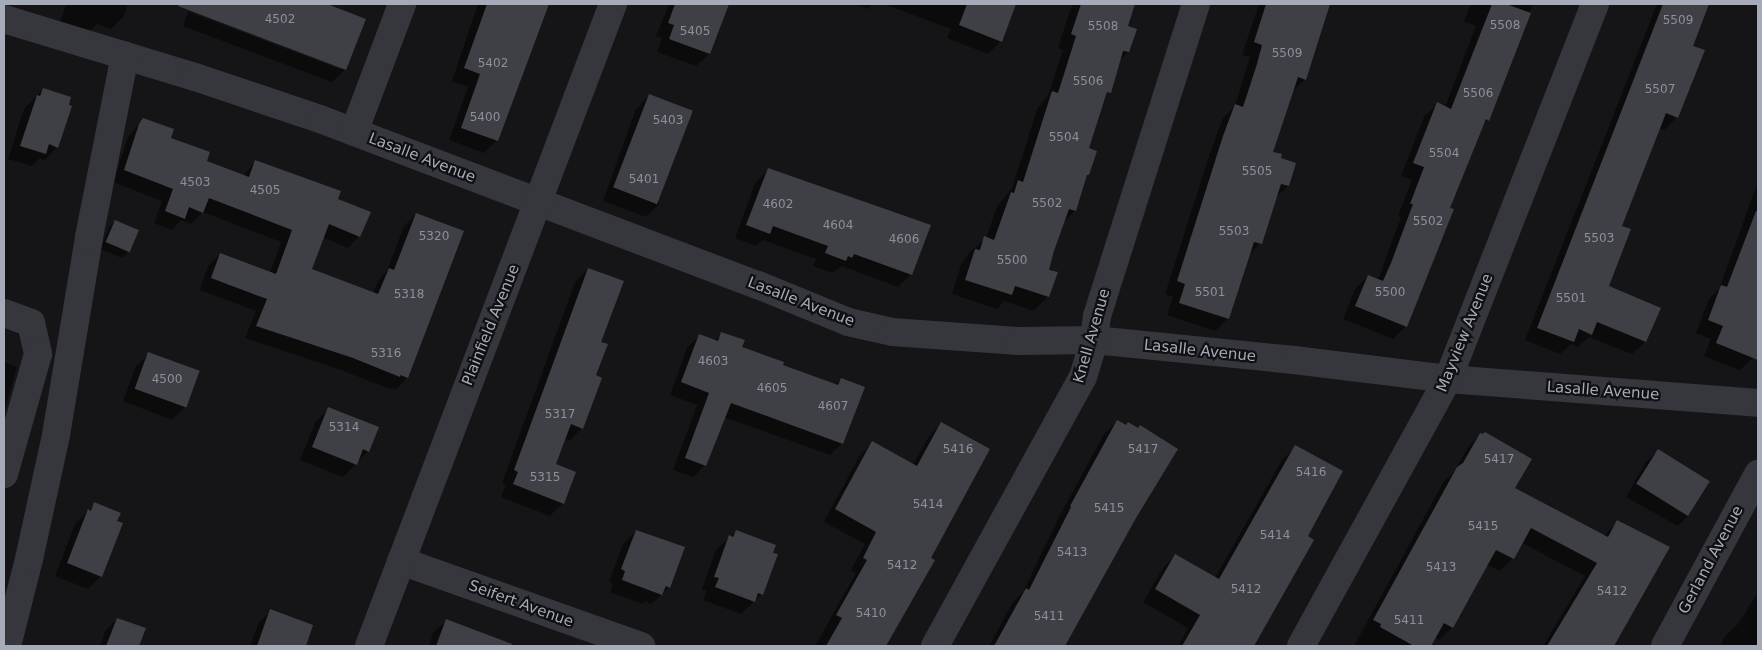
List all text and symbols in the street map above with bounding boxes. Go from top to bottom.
house number: 4502 [265,13,295,27]
house number: 5509 [1663,14,1693,28]
house number: 5508 [1490,19,1520,33]
house number: 5508 [1088,20,1118,34]
house number: 5405 [680,25,710,39]
house number: 5509 [1272,47,1302,61]
house number: 5402 [478,57,508,71]
house number: 5506 [1073,75,1103,89]
house number: 5507 [1645,83,1675,97]
house number: 5506 [1463,87,1493,101]
house number: 5400 [470,111,500,125]
house number: 5403 [653,114,683,128]
street label: Lasalle Avenue [366,129,478,187]
house number: 5504 [1049,131,1079,145]
house number: 5504 [1429,147,1459,161]
house number: 5505 [1242,165,1272,179]
house number: 5401 [629,173,659,187]
house number: 4503 [180,176,210,190]
house number: 4505 [250,184,280,198]
house number: 5502 [1032,197,1062,211]
house number: 4602 [763,198,793,212]
house number: 5502 [1413,215,1443,229]
house number: 4604 [823,219,853,233]
house number: 5503 [1219,225,1249,239]
house number: 5320 [419,230,449,244]
house number: 5503 [1584,232,1614,246]
house number: 4606 [889,233,919,247]
house number: 5500 [997,254,1027,268]
street label: Plainfield Avenue [459,262,523,388]
street label: Mayview Avenue [1433,271,1497,395]
street label: Lasalle Avenue [745,273,857,331]
house number: 5501 [1195,286,1225,300]
house number: 5500 [1375,286,1405,300]
street label: Knell Avenue [1070,287,1114,385]
house number: 5318 [394,288,424,302]
house number: 5501 [1556,292,1586,306]
street label: Lasalle Avenue [1143,336,1257,366]
house number: 5316 [371,347,401,361]
house number: 4603 [698,355,728,369]
house number: 4500 [152,373,182,387]
street label: Lasalle Avenue [1546,378,1660,404]
house number: 4605 [757,382,787,396]
house number: 4607 [818,400,848,414]
house number: 5317 [545,408,575,422]
house number: 5314 [329,421,359,435]
house number: 5416 [943,443,973,457]
house number: 5417 [1128,443,1158,457]
house number: 5417 [1484,453,1514,467]
house number: 5416 [1296,466,1326,480]
house number: 5315 [530,471,560,485]
house number: 5414 [913,498,943,512]
house number: 5415 [1094,502,1124,516]
street label: Gerland Avenue [1675,503,1747,617]
house number: 5415 [1468,520,1498,534]
house number: 5414 [1260,529,1290,543]
house number: 5413 [1057,546,1087,560]
house number: 5412 [887,559,917,573]
house number: 5413 [1426,561,1456,575]
street label: Seifert Avenue [466,577,576,631]
house number: 5412 [1231,583,1261,597]
house number: 5412 [1597,585,1627,599]
house number: 5410 [856,607,886,621]
house number: 5411 [1034,610,1064,624]
house number: 5411 [1394,614,1424,628]

